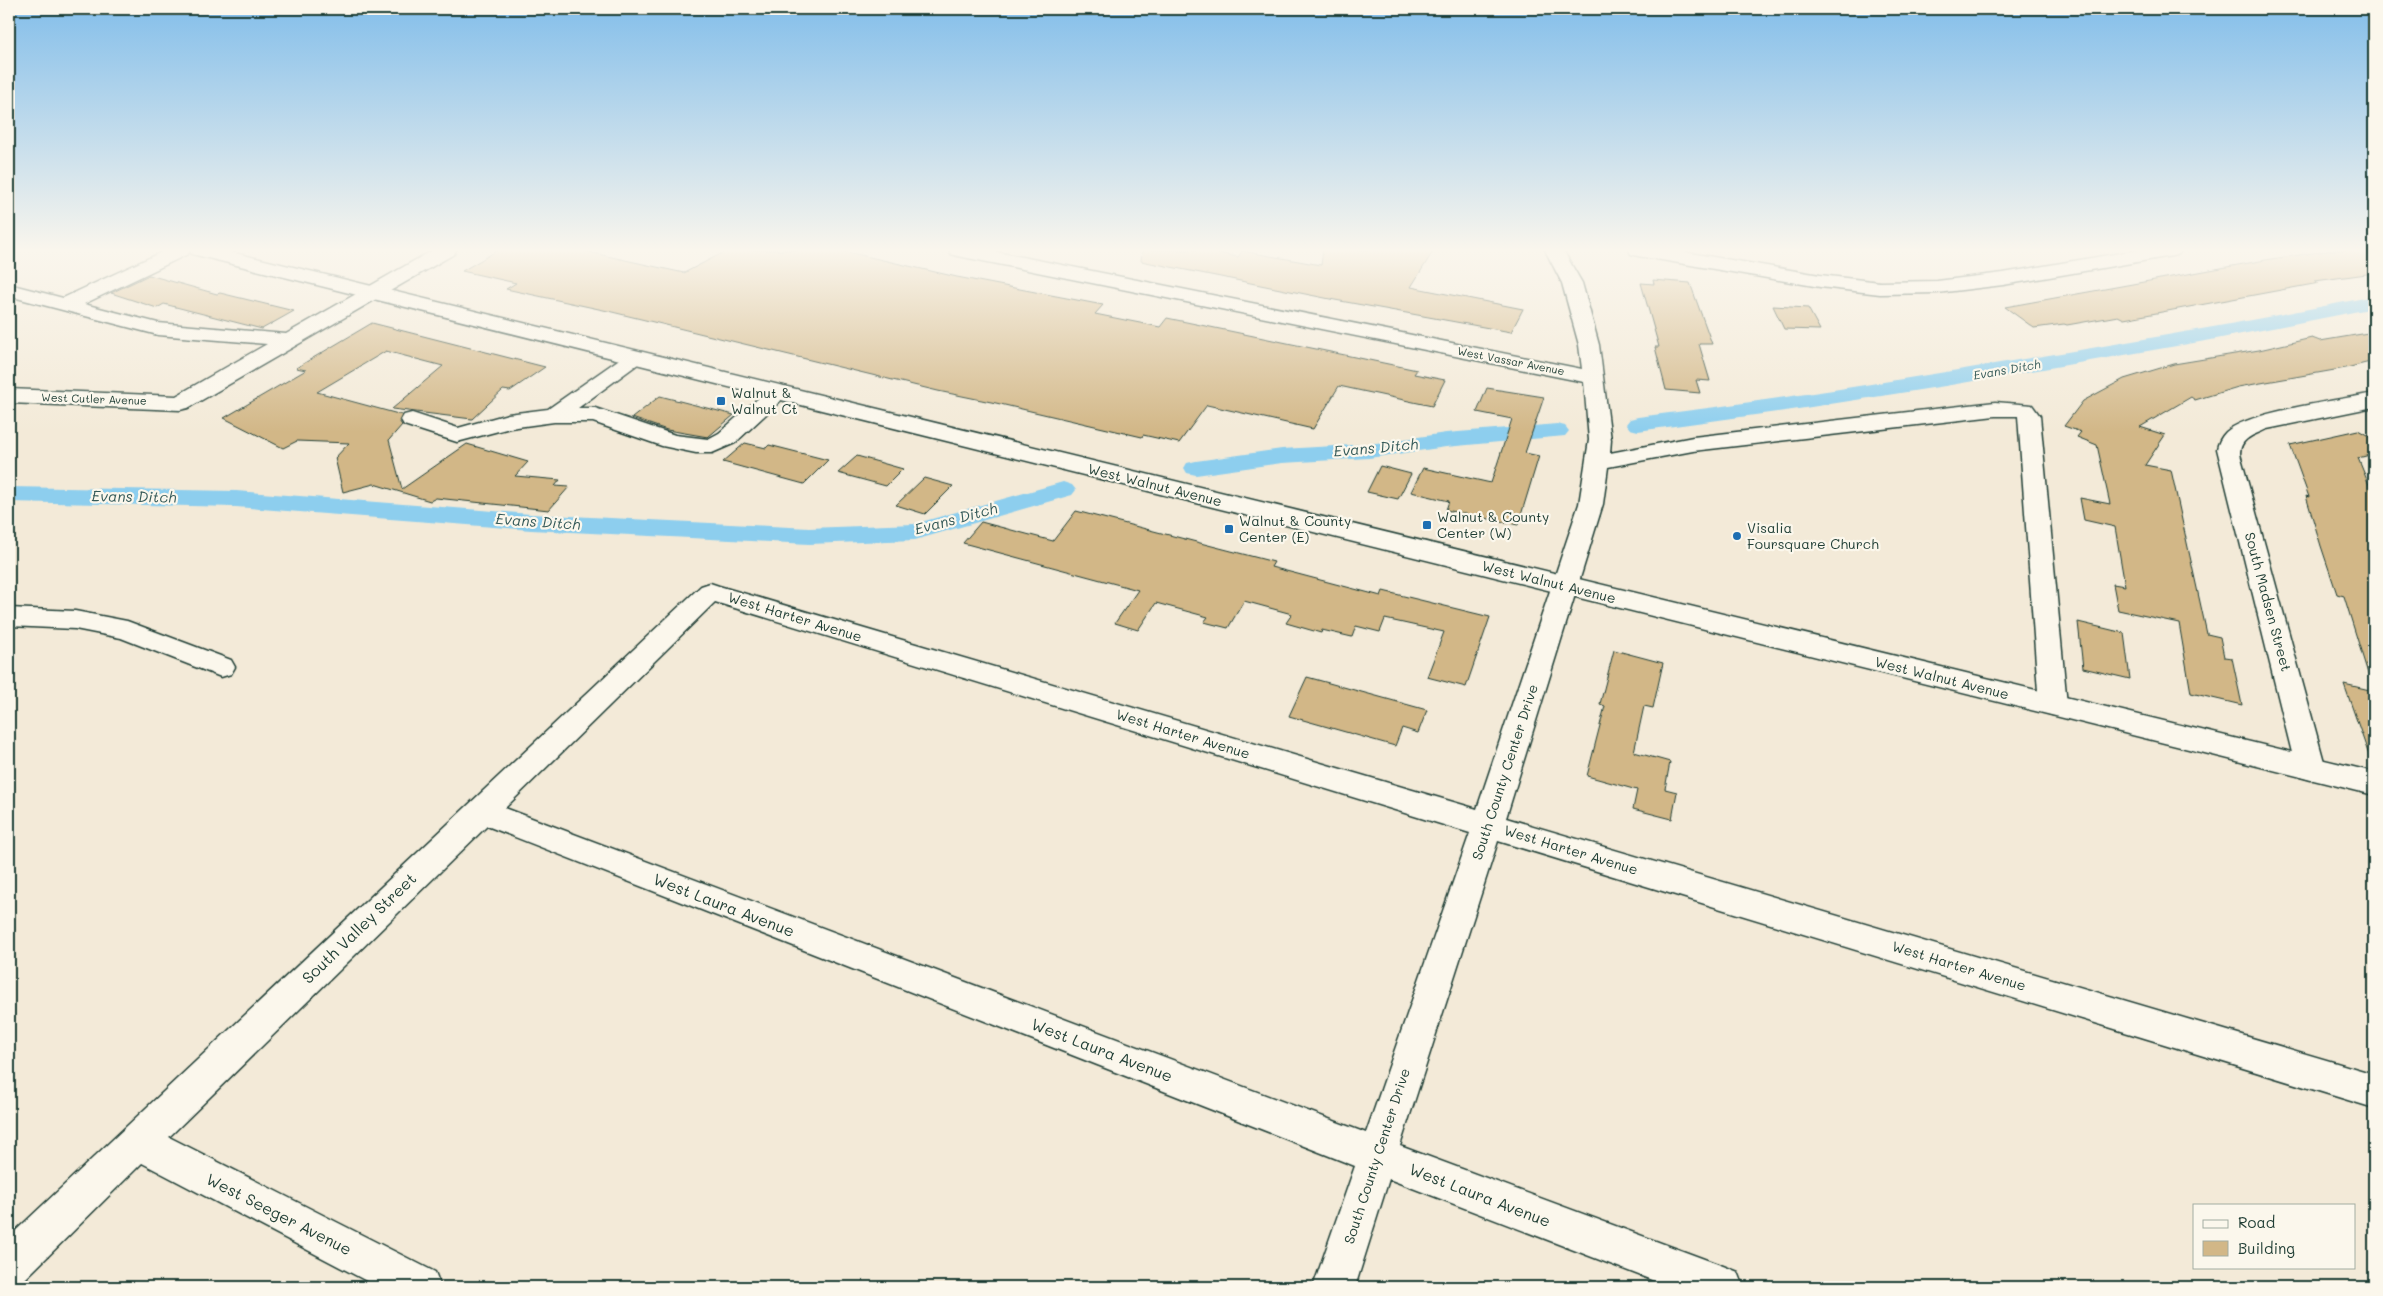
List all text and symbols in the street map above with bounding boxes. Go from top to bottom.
street label: West Vassar Avenue [1456,343,1566,378]
water label: Evans Ditch [1972,355,2042,383]
place label: Walnut & Walnut Ct [731,383,798,418]
street label: West Cutler Avenue [41,389,147,408]
marker: Walnut & Walnut Ct [715,395,727,407]
water label: Evans Ditch [1333,433,1419,461]
street label: West Walnut Avenue [1086,459,1224,510]
water label: Evans Ditch [91,485,177,507]
water label: Evans Ditch [912,497,999,539]
place label: Walnut & County Center (W) [1437,507,1549,542]
water label: Evans Ditch [495,508,581,534]
place label: Walnut & County Center (E) [1239,511,1351,546]
place label: Visalia Foursquare Church [1747,518,1879,553]
marker: Walnut & County Center (W) [1421,519,1433,531]
marker: Walnut & County Center (E) [1223,523,1235,535]
marker: Visalia Foursquare Church [1731,530,1743,542]
street label: South Madsen Street [2241,530,2296,674]
street label: West Walnut Avenue [1480,556,1618,607]
street label: West Harter Avenue [726,587,864,646]
street label: West Walnut Avenue [1873,652,2011,703]
street label: South County Center Drive [1467,682,1542,862]
street label: West Harter Avenue [1114,704,1252,763]
street label: West Harter Avenue [1502,820,1640,879]
street label: South Valley Street [297,868,420,988]
street label: West Laura Avenue [651,868,798,941]
street label: West Harter Avenue [1890,936,2028,995]
street label: West Laura Avenue [1029,1013,1176,1086]
street label: South County Center Drive [1339,1066,1414,1246]
street label: West Laura Avenue [1407,1158,1554,1231]
street label: West Seeger Avenue [203,1168,355,1259]
legend [2193,1204,2356,1268]
text: Road [2238,1212,2275,1232]
text: Building [2238,1238,2295,1258]

